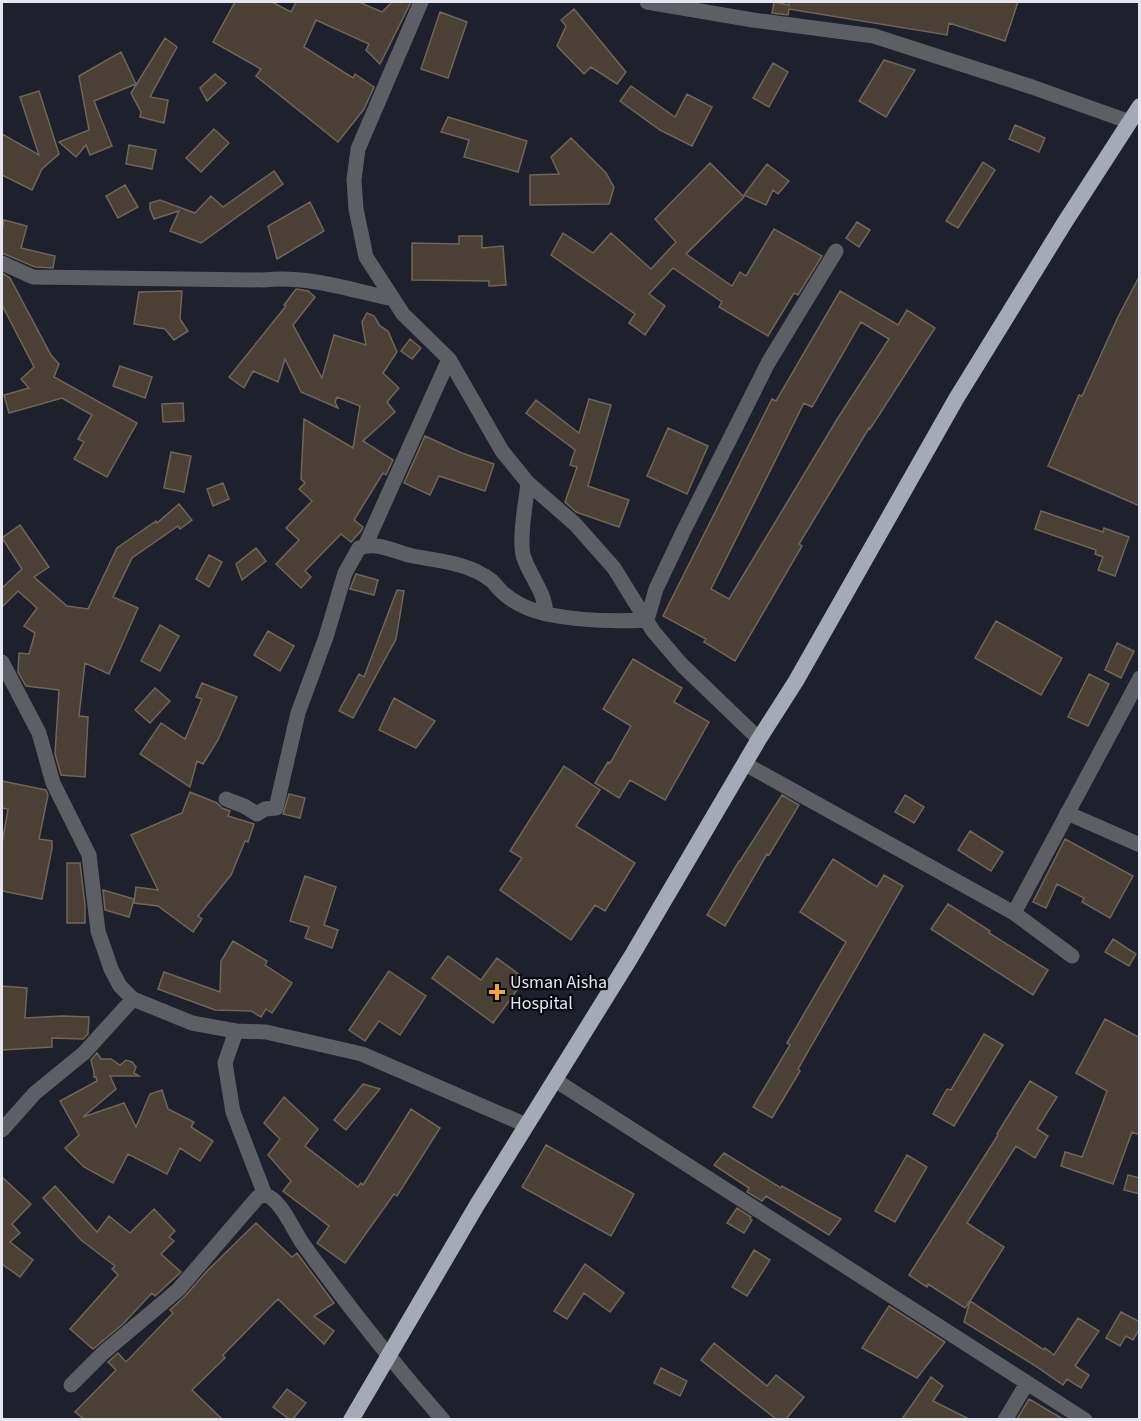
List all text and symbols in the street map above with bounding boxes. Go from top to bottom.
place label: Usman Aisha Hospital [510,970,607,1016]
marker: Usman Aisha Hospital [488,983,506,1001]

